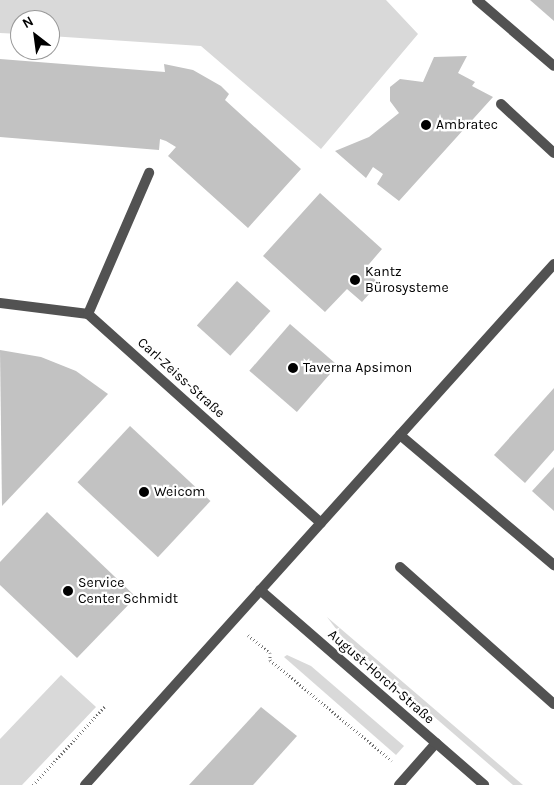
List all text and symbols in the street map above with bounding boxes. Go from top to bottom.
north arrow [10,10,60,60]
text: N [19,13,36,32]
place label: Ambratec [436,117,498,133]
marker: Ambratec [420,119,432,131]
place label: Kantz Bürosysteme [365,264,449,296]
marker: Kantz Bürosysteme [349,274,361,286]
street label: Carl-Zeiss-Straße [134,334,228,422]
place label: Taverna Apsimon [303,360,412,376]
marker: Taverna Apsimon [287,362,299,374]
place label: Weicom [154,484,205,500]
marker: Weicom [138,486,150,498]
place label: Service Center Schmidt [78,575,178,608]
marker: Service Center Schmidt [62,585,74,597]
street label: August-Horch-Straße [324,626,438,728]

